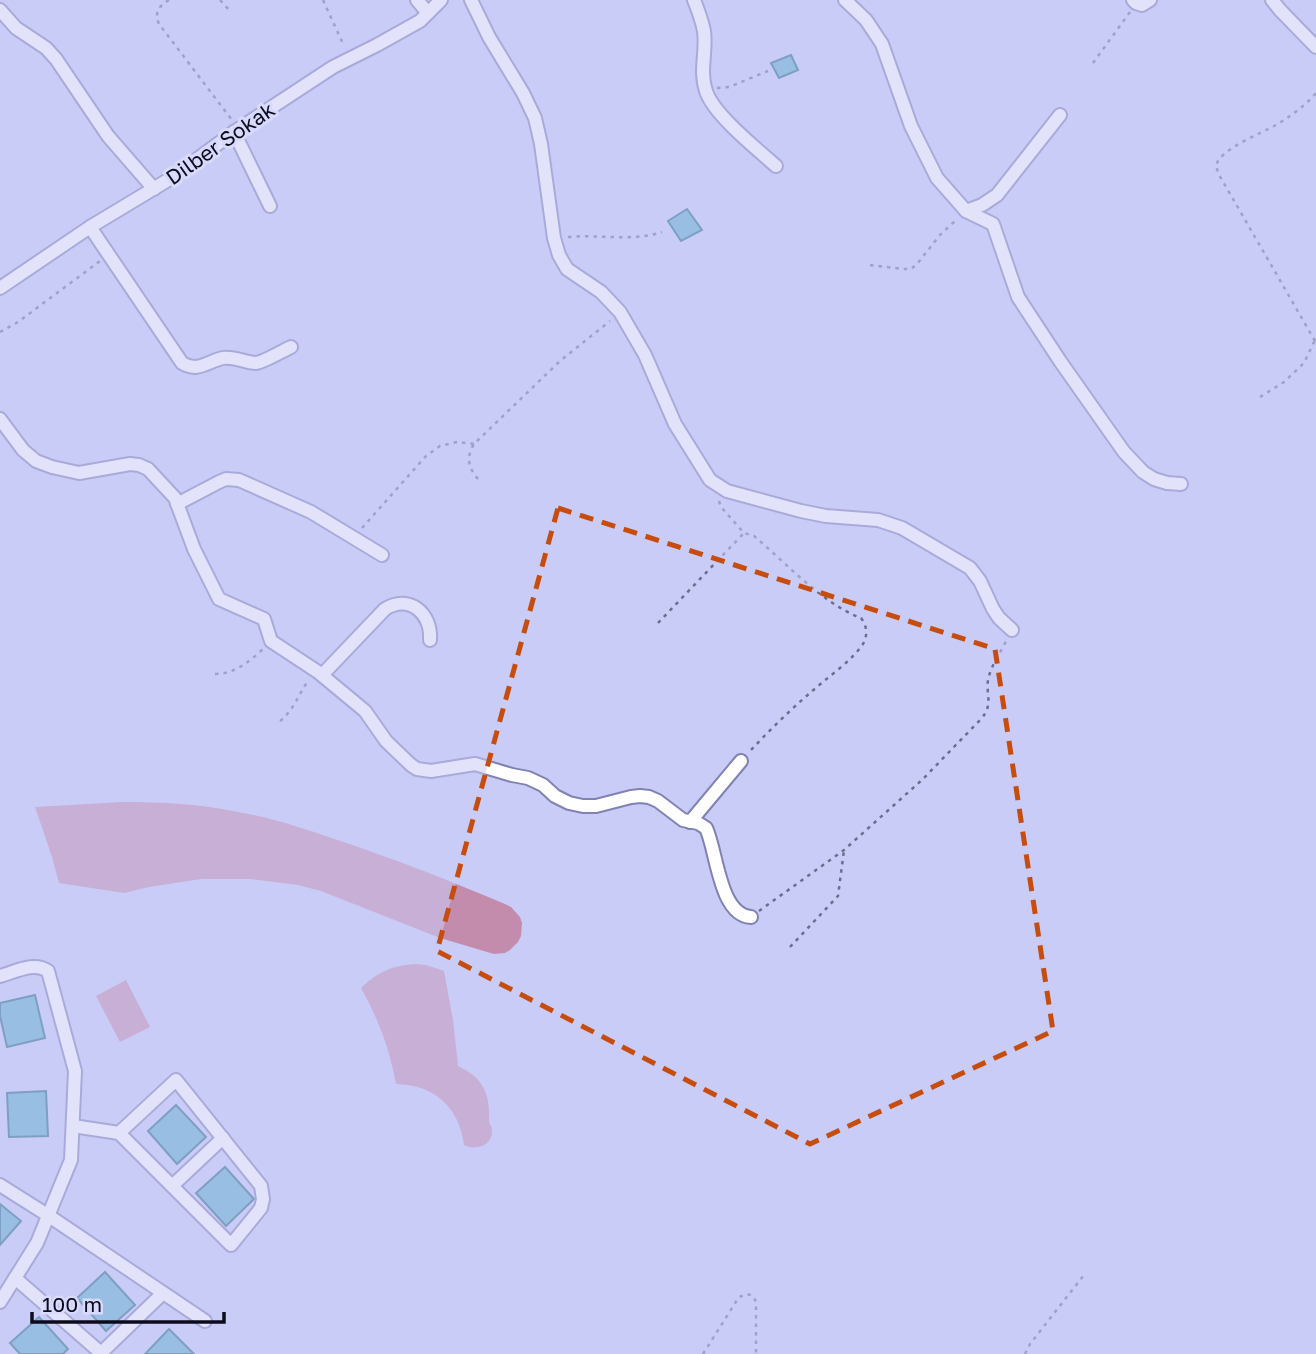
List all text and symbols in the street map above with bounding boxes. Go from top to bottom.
street label: Dilber Sokak [161,96,280,190]
scale bar [32,1280,224,1324]
text: 100 m [42,1291,102,1317]

